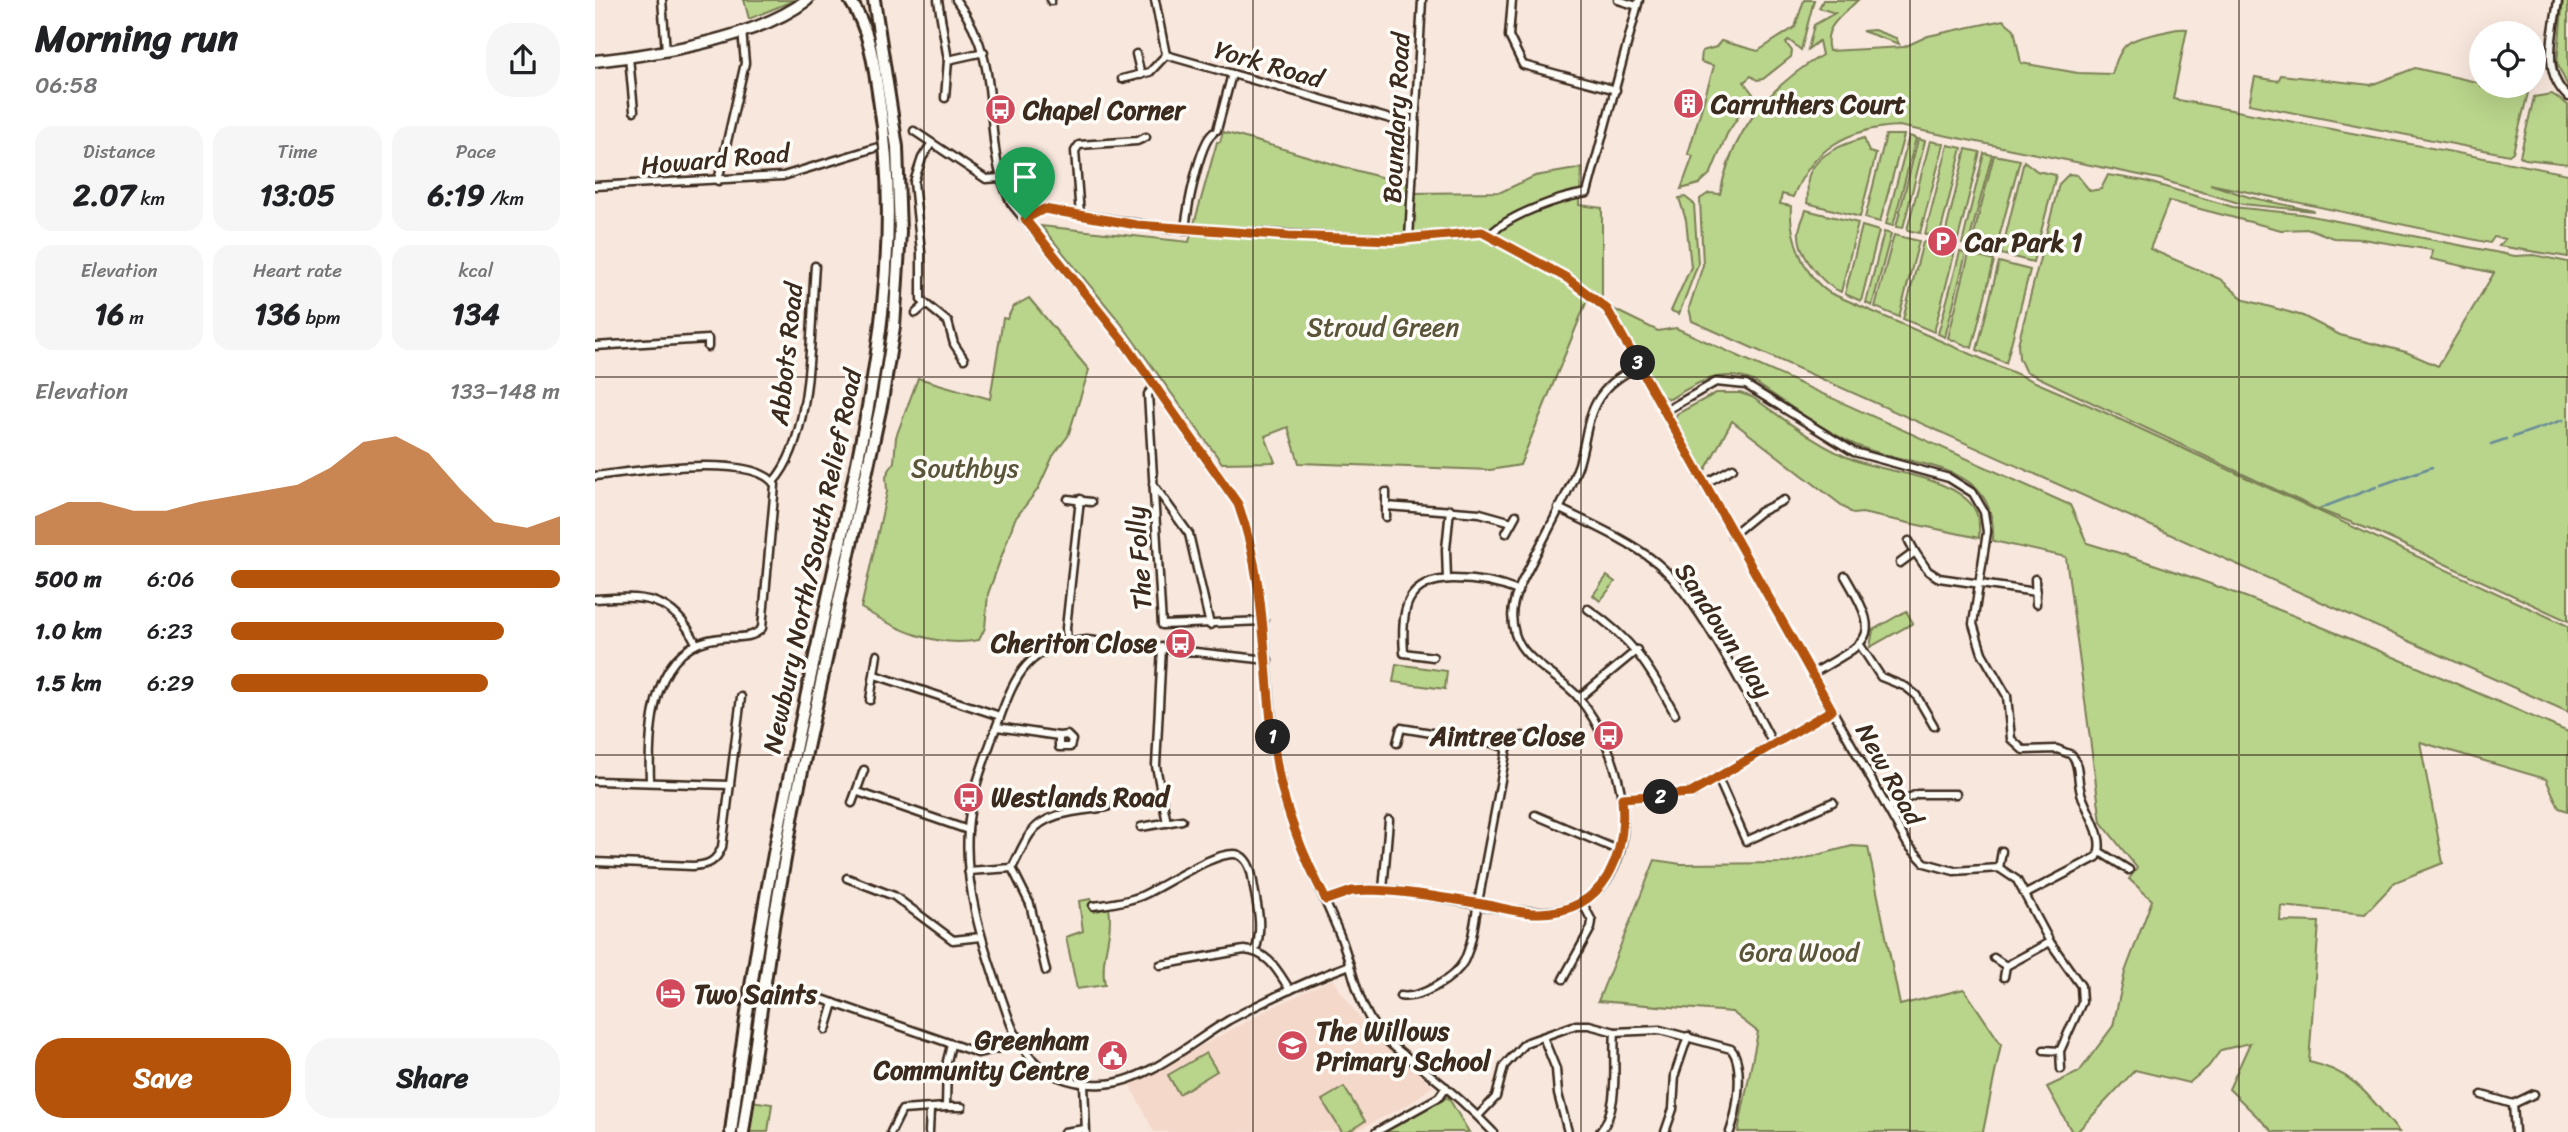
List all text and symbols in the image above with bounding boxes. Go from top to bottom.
text: Morning run [35,5,238,72]
map controls [2469,21,2546,98]
button: locate [2469,21,2546,98]
button: share [486,23,560,97]
street label: York Road [1209,26,1331,102]
street label: Boundary Road [1369,29,1424,205]
text: 06:58 [35,65,97,106]
place label: Carruthers Court [1710,81,1906,127]
place label: Chapel Corner [1022,87,1187,133]
building icon: Carruthers Court [1671,87,1705,121]
bus stop icon: Chapel Corner [983,93,1017,127]
street label: Howard Road [639,129,794,188]
text: Distance [83,135,155,168]
text: Time [277,135,318,168]
text: Pace [456,135,496,168]
pin [995,147,1055,219]
icon: arrive [1006,158,1044,196]
text: 2.07 [73,168,136,222]
text: 13:05 [260,168,335,222]
text: 6:19 [428,168,485,222]
text: km [136,182,165,215]
text: /km [485,182,524,215]
place label: Car Park 1 [1964,219,2082,265]
parking icon: Car Park 1 [1925,225,1959,259]
text: Elevation [81,254,158,287]
text: Heart rate [253,254,342,287]
text: kcal [459,254,493,287]
street label: Abbots Road [756,278,817,429]
text: 16 [94,287,124,341]
text: 136 [254,287,301,341]
text: 134 [452,287,500,341]
text: m [124,301,144,334]
text: bpm [301,301,341,334]
park label: Stroud Green [1307,304,1459,350]
pin: 3 [1621,346,1655,380]
text: 3 [1632,346,1643,379]
street label: Newbury North/South Relief Road [749,362,876,757]
text: Elevation [35,371,128,412]
text: 133–148 m [450,371,560,412]
park label: Southbys [911,445,1019,491]
street label: The Folly [1112,504,1166,611]
street label: Sandown Way [1662,552,1786,708]
text: 500 m [35,559,102,600]
text: 6:06 [147,559,195,600]
text: 1.0 km [35,611,102,652]
text: 6:23 [147,611,193,652]
place label: Cheriton Close [990,620,1158,666]
bus stop icon: Cheriton Close [1163,626,1197,660]
text: 1.5 km [35,663,102,704]
text: 6:29 [147,663,194,704]
place label: Aintree Close [1429,713,1586,759]
street label: New Road [1843,714,1938,836]
bus stop icon: Aintree Close [1591,719,1625,753]
pin: 1 [1255,720,1291,754]
text: 1 [1268,720,1277,753]
place label: Westlands Road [991,774,1171,820]
bus stop icon: Westlands Road [951,780,985,814]
pin: 2 [1643,780,1679,814]
text: 2 [1655,780,1666,813]
park label: Gora Wood [1739,929,1861,975]
place label: Two Saints [694,971,818,1017]
hotel icon: Two Saints [654,977,688,1011]
place label: The Willows Primary School [1316,1008,1492,1084]
place label: Greenham Community Centre [873,1017,1090,1093]
school or university icon: The Willows Primary School [1276,1029,1310,1063]
button: Save [35,1038,291,1118]
button: Share [305,1038,560,1118]
public building icon: Greenham Community Centre [1095,1038,1129,1072]

